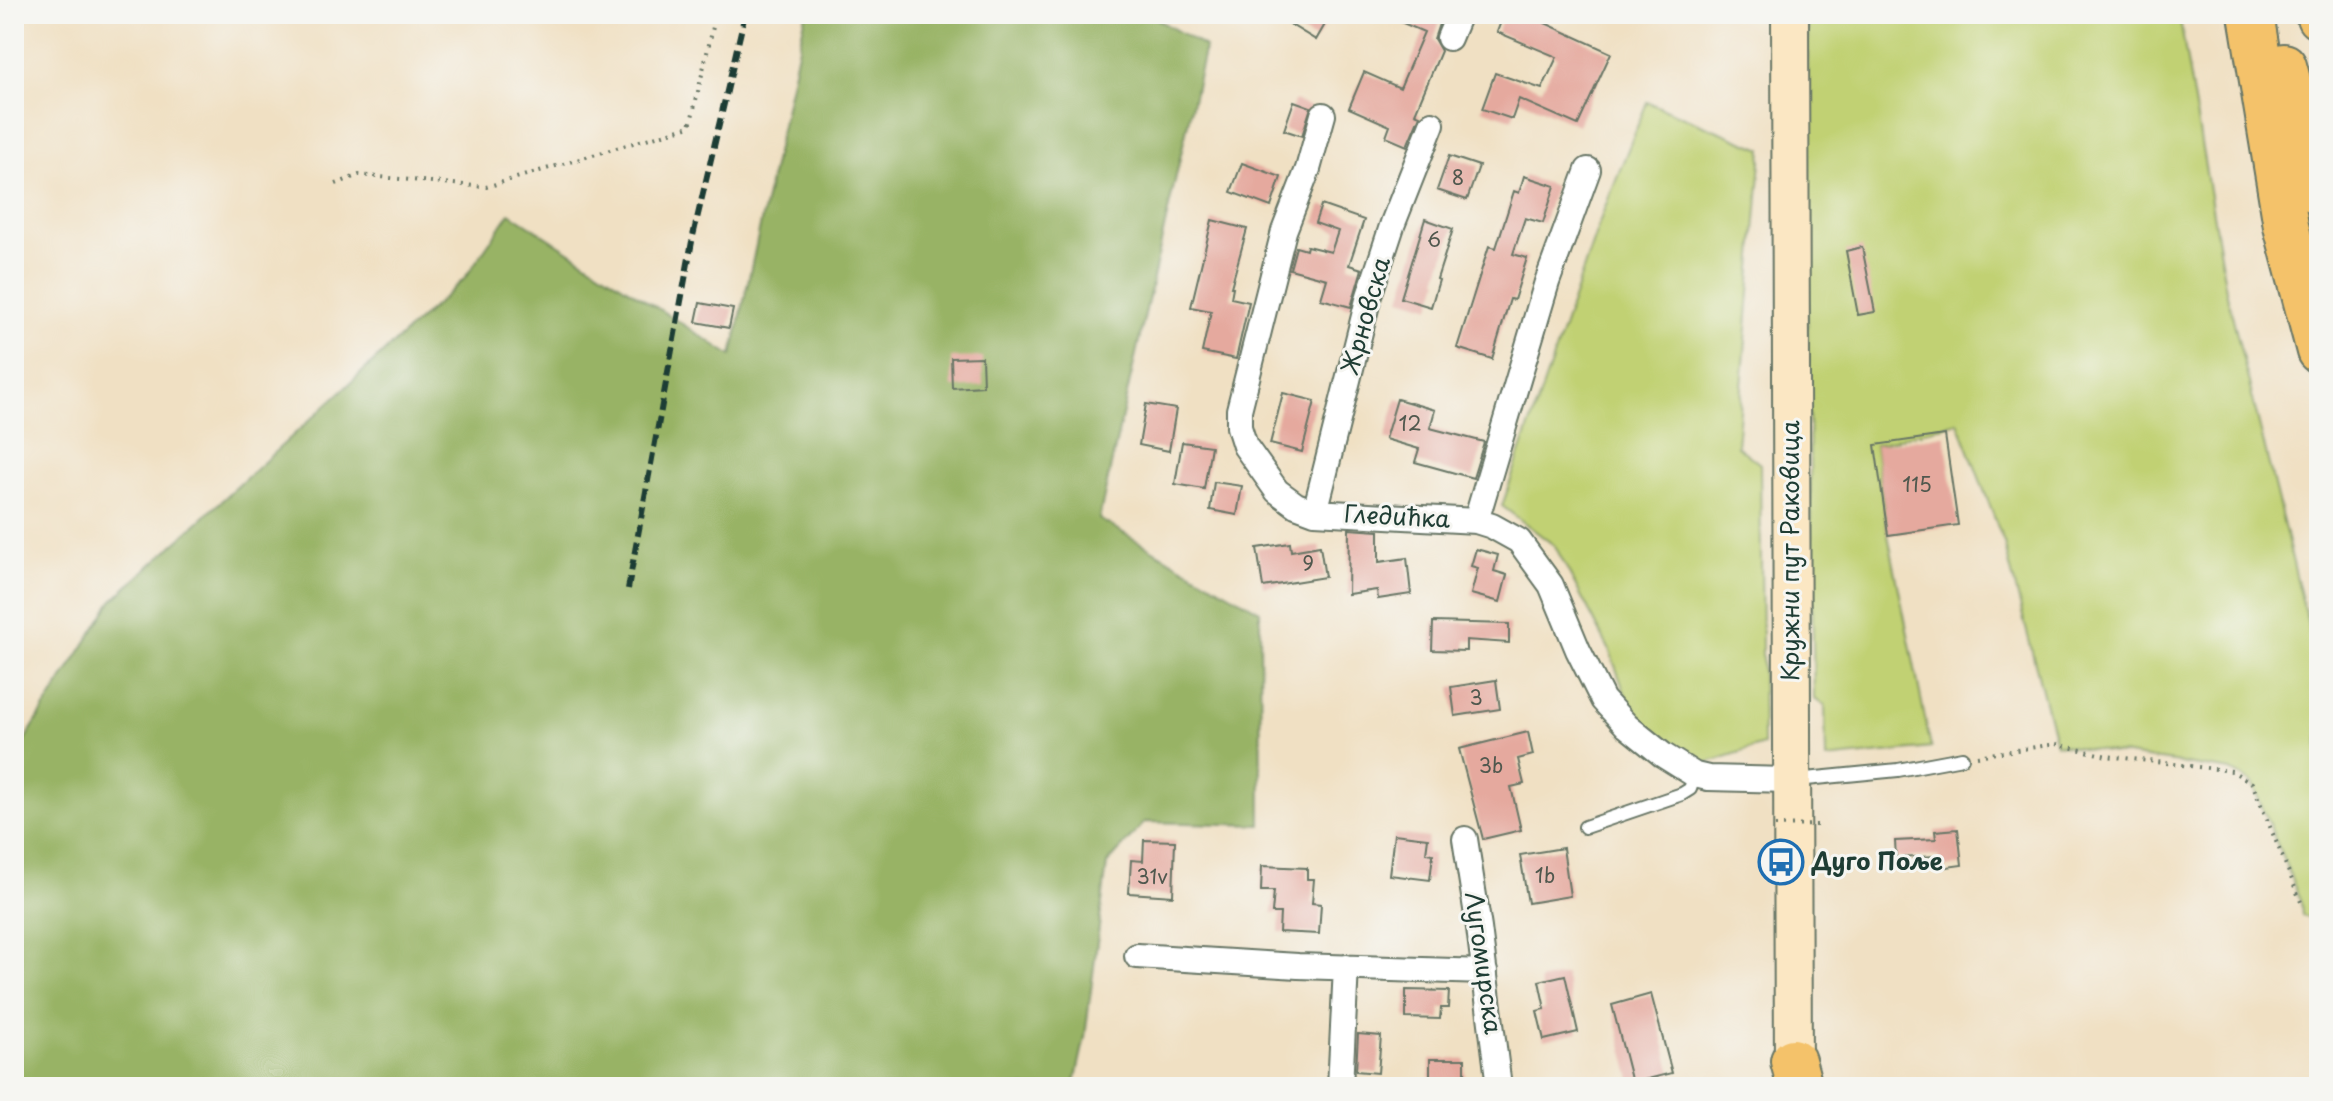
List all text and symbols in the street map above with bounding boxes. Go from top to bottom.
house number: 8 [1452,162,1464,192]
house number: 6 [1427,224,1441,254]
street label: Жрновска [1330,252,1398,379]
house number: 12 [1398,408,1422,438]
street label: Кружни пут Раковица [1771,420,1807,682]
house number: 115 [1902,469,1932,499]
street label: Гледићка [1343,494,1451,536]
house number: 9 [1302,548,1314,578]
house number: 3 [1469,682,1483,712]
house number: 3b [1479,750,1503,780]
bus stop icon: Дуго Поље [1757,838,1805,886]
place label: Дуго Поље [1811,842,1943,878]
house number: 1b [1535,860,1555,890]
house number: 31v [1136,861,1168,891]
street label: Лугомирска [1457,889,1513,1036]

